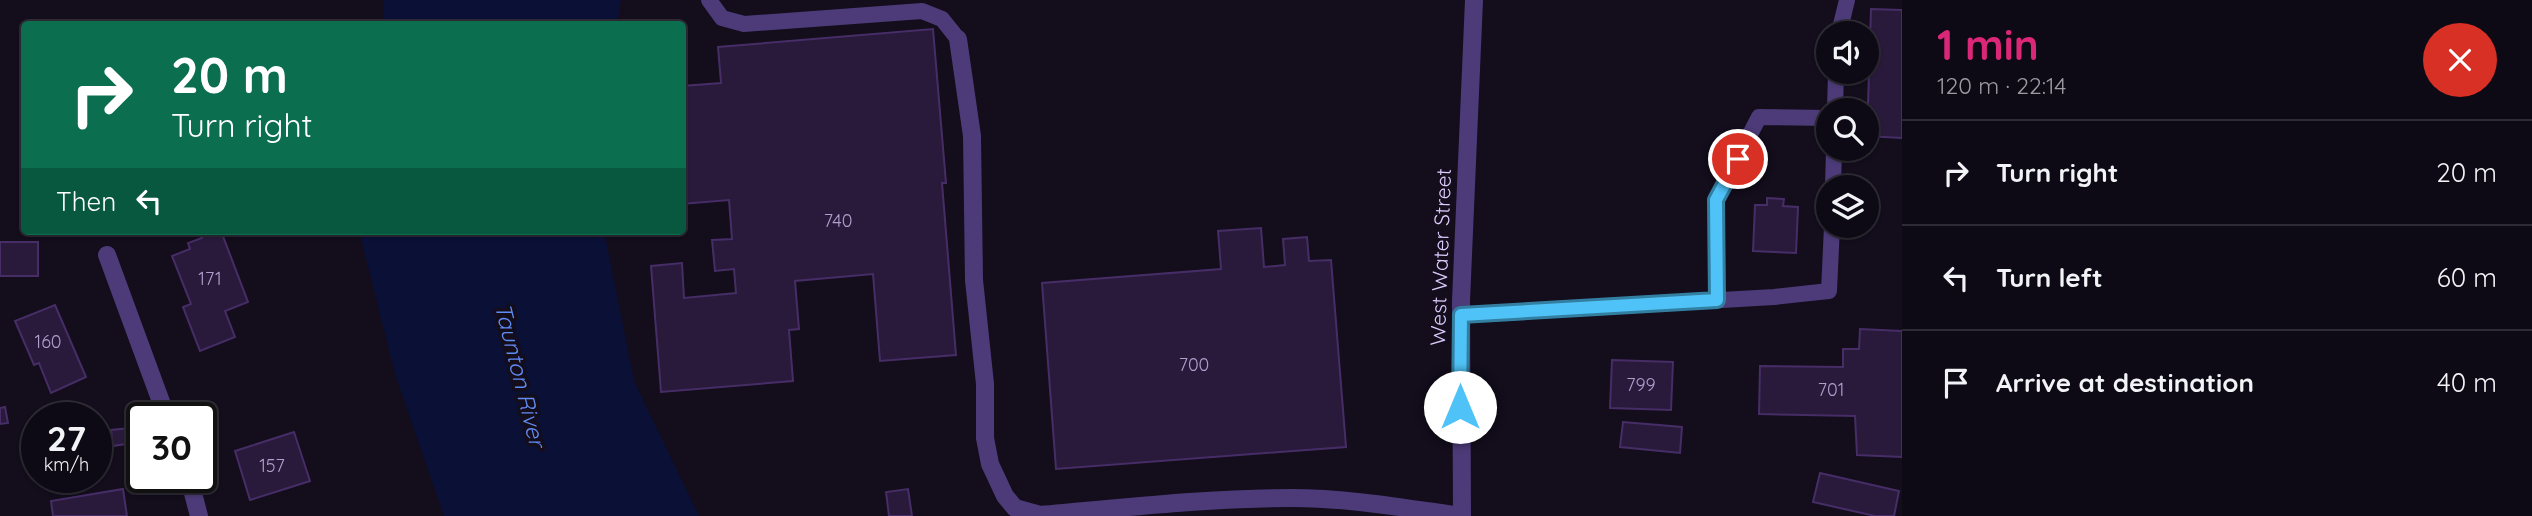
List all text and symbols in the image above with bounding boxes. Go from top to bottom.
text: 1 min [1937,18,2039,71]
map controls [1816,21,1879,238]
button: sound [1816,21,1879,84]
button: close [2423,23,2497,97]
text: 20 m [171,44,288,105]
icon: right [56,49,147,140]
text: 120 m · 22:14 [1937,71,2066,100]
button: search [1816,98,1879,161]
text: Turn right [171,105,312,145]
pin [1708,129,1768,189]
icon: arrive [1719,140,1757,178]
icon: right [1937,154,1975,192]
text: Turn right [1996,156,2118,189]
text: 20 m [2436,156,2497,189]
street label: West Water Street [1424,168,1456,346]
button: layers [1816,175,1879,238]
icon: left [130,182,168,220]
text: Then [56,185,116,218]
house number: 740 [824,209,852,232]
icon: left [1937,259,1975,297]
text: Turn left [1996,261,2103,294]
text: 60 m [2437,261,2497,294]
house number: 171 [198,267,222,290]
water label: Taunton River [489,300,553,453]
house number: 160 [34,330,62,353]
house number: 700 [1179,353,1209,376]
icon: arrive [1937,364,1975,402]
text: Arrive at destination [1996,366,2254,399]
text: 40 m [2437,366,2497,399]
position arrow [1423,370,1497,444]
house number: 799 [1626,373,1656,396]
house number: 701 [1818,378,1844,401]
speed limit sign: 30 [126,402,217,493]
text: 27 [47,416,86,460]
text: km/h [44,453,89,476]
house number: 157 [259,454,285,477]

